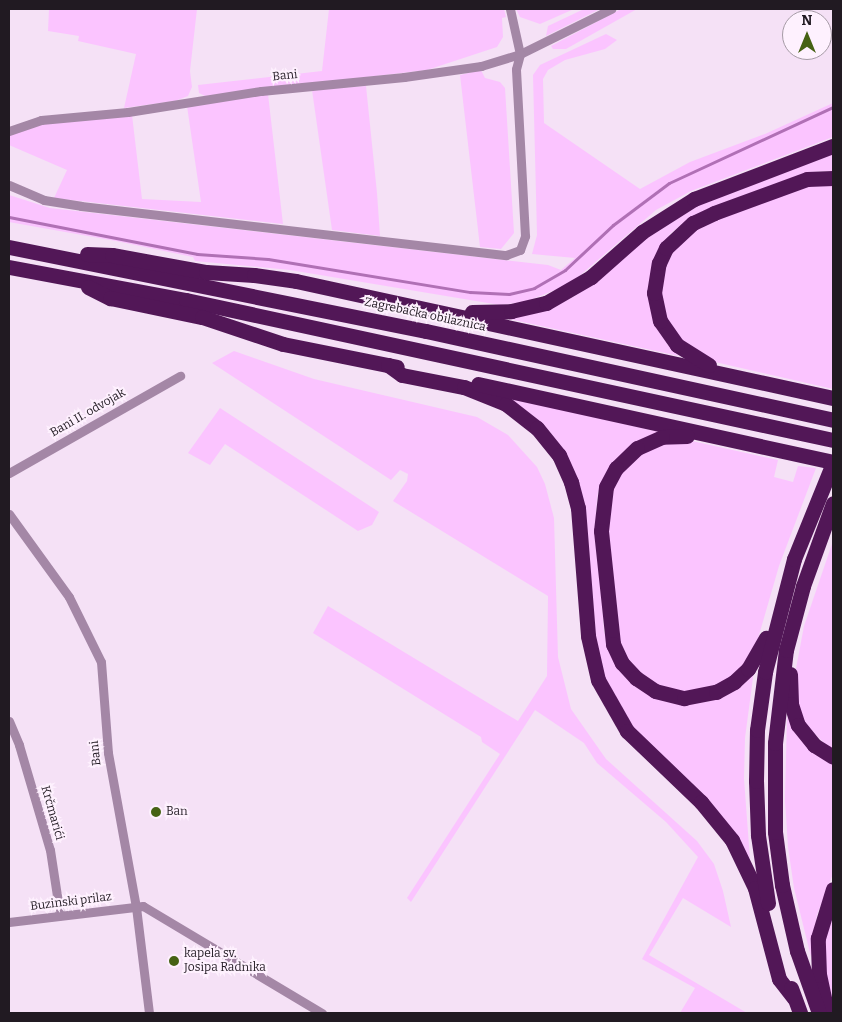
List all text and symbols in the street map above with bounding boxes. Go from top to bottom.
north arrow [782,10,832,60]
text: N [802,12,812,29]
street label: Bani [272,68,298,84]
street label: Zagrebačka obilaznica [363,295,487,335]
street label: Bani II. odvojak [48,386,128,440]
street label: Bani [87,740,105,766]
street label: Krčmarići [37,784,67,842]
place label: Ban [166,805,188,819]
marker: Ban [150,806,162,818]
street label: Buzinski prilaz [30,890,112,914]
place label: kapela sv. Josipa Radnika [184,947,266,975]
marker: kapela sv. Josipa Radnika [168,955,180,967]

